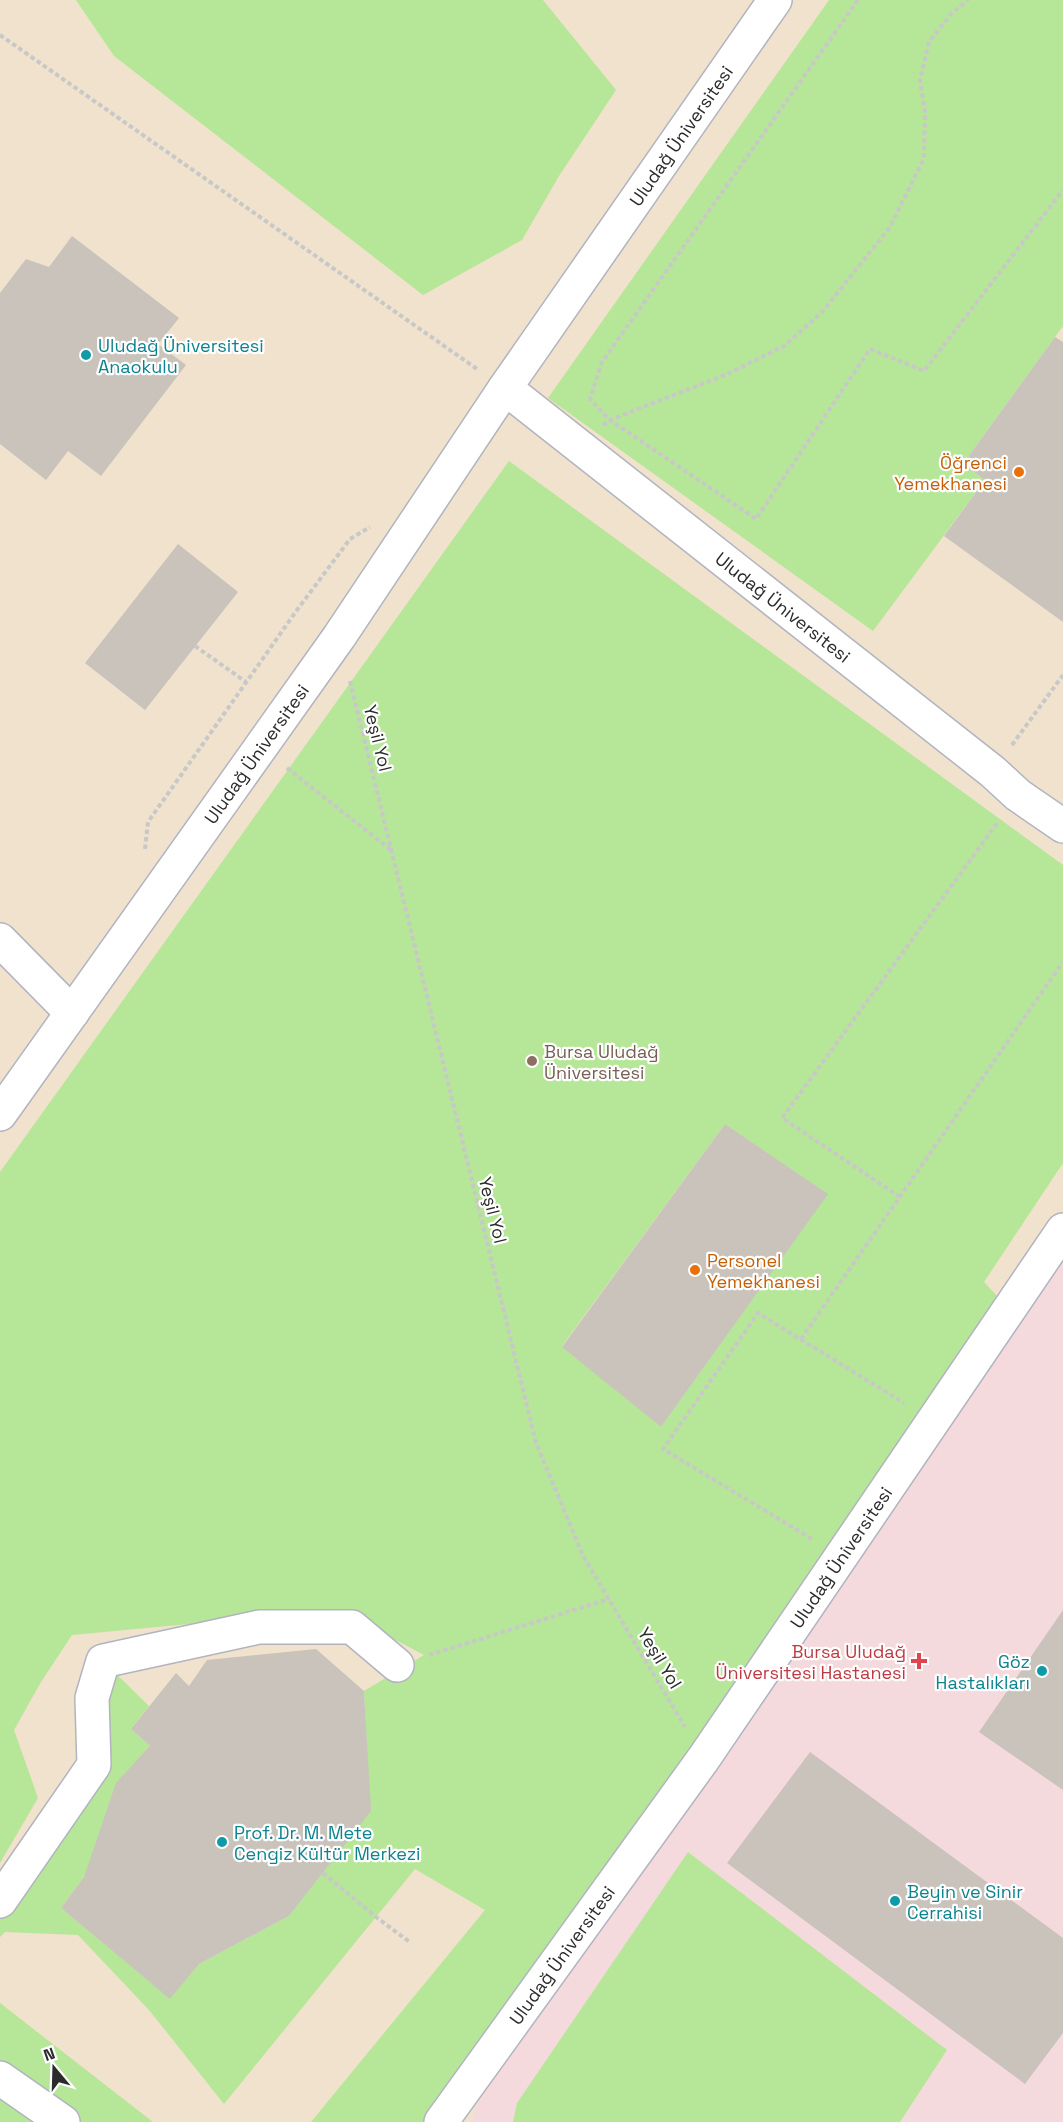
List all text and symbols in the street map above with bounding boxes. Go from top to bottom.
street label: Uludağ Üniversitesi [624,61,737,210]
place label: Uludağ Üniversitesi Anaokulu [98,334,264,378]
marker: Uludağ Üniversitesi Anaokulu [79,348,93,362]
place label: Öğrenci Yemekhanesi [894,451,1007,495]
marker: Öğrenci Yemekhanesi [1012,465,1026,479]
street label: Uludağ Üniversitesi [711,547,856,667]
street label: Uludağ Üniversitesi [199,679,313,828]
street label: Yeşil Yol [359,702,397,774]
place label: Bursa Uludağ Üniversitesi [544,1040,659,1084]
marker: Bursa Uludağ Üniversitesi [525,1054,539,1068]
street label: Yeşil Yol [474,1174,512,1246]
place label: Personel Yemekhanesi [707,1249,820,1293]
marker: Personel Yemekhanesi [688,1263,702,1277]
street label: Uludağ Üniversitesi [784,1482,897,1632]
street label: Yeşil Yol [633,1623,687,1693]
place label: Bursa Uludağ Üniversitesi Hastanesi [715,1640,906,1684]
place label: Göz Hastalıkları [936,1650,1030,1694]
marker: Bursa Uludağ Üniversitesi Hastanesi [910,1652,928,1670]
marker: Göz Hastalıkları [1035,1664,1049,1678]
place label: Prof. Dr. M. Mete Cengiz Kültür Merkezi [234,1821,421,1865]
marker: Prof. Dr. M. Mete Cengiz Kültür Merkezi [215,1835,229,1849]
place label: Beyin ve Sinir Cerrahisi [907,1880,1023,1924]
street label: Uludağ Üniversitesi [504,1881,620,2029]
marker: Beyin ve Sinir Cerrahisi [888,1894,902,1908]
north arrow [24,2038,84,2098]
text: N [41,2043,58,2066]

